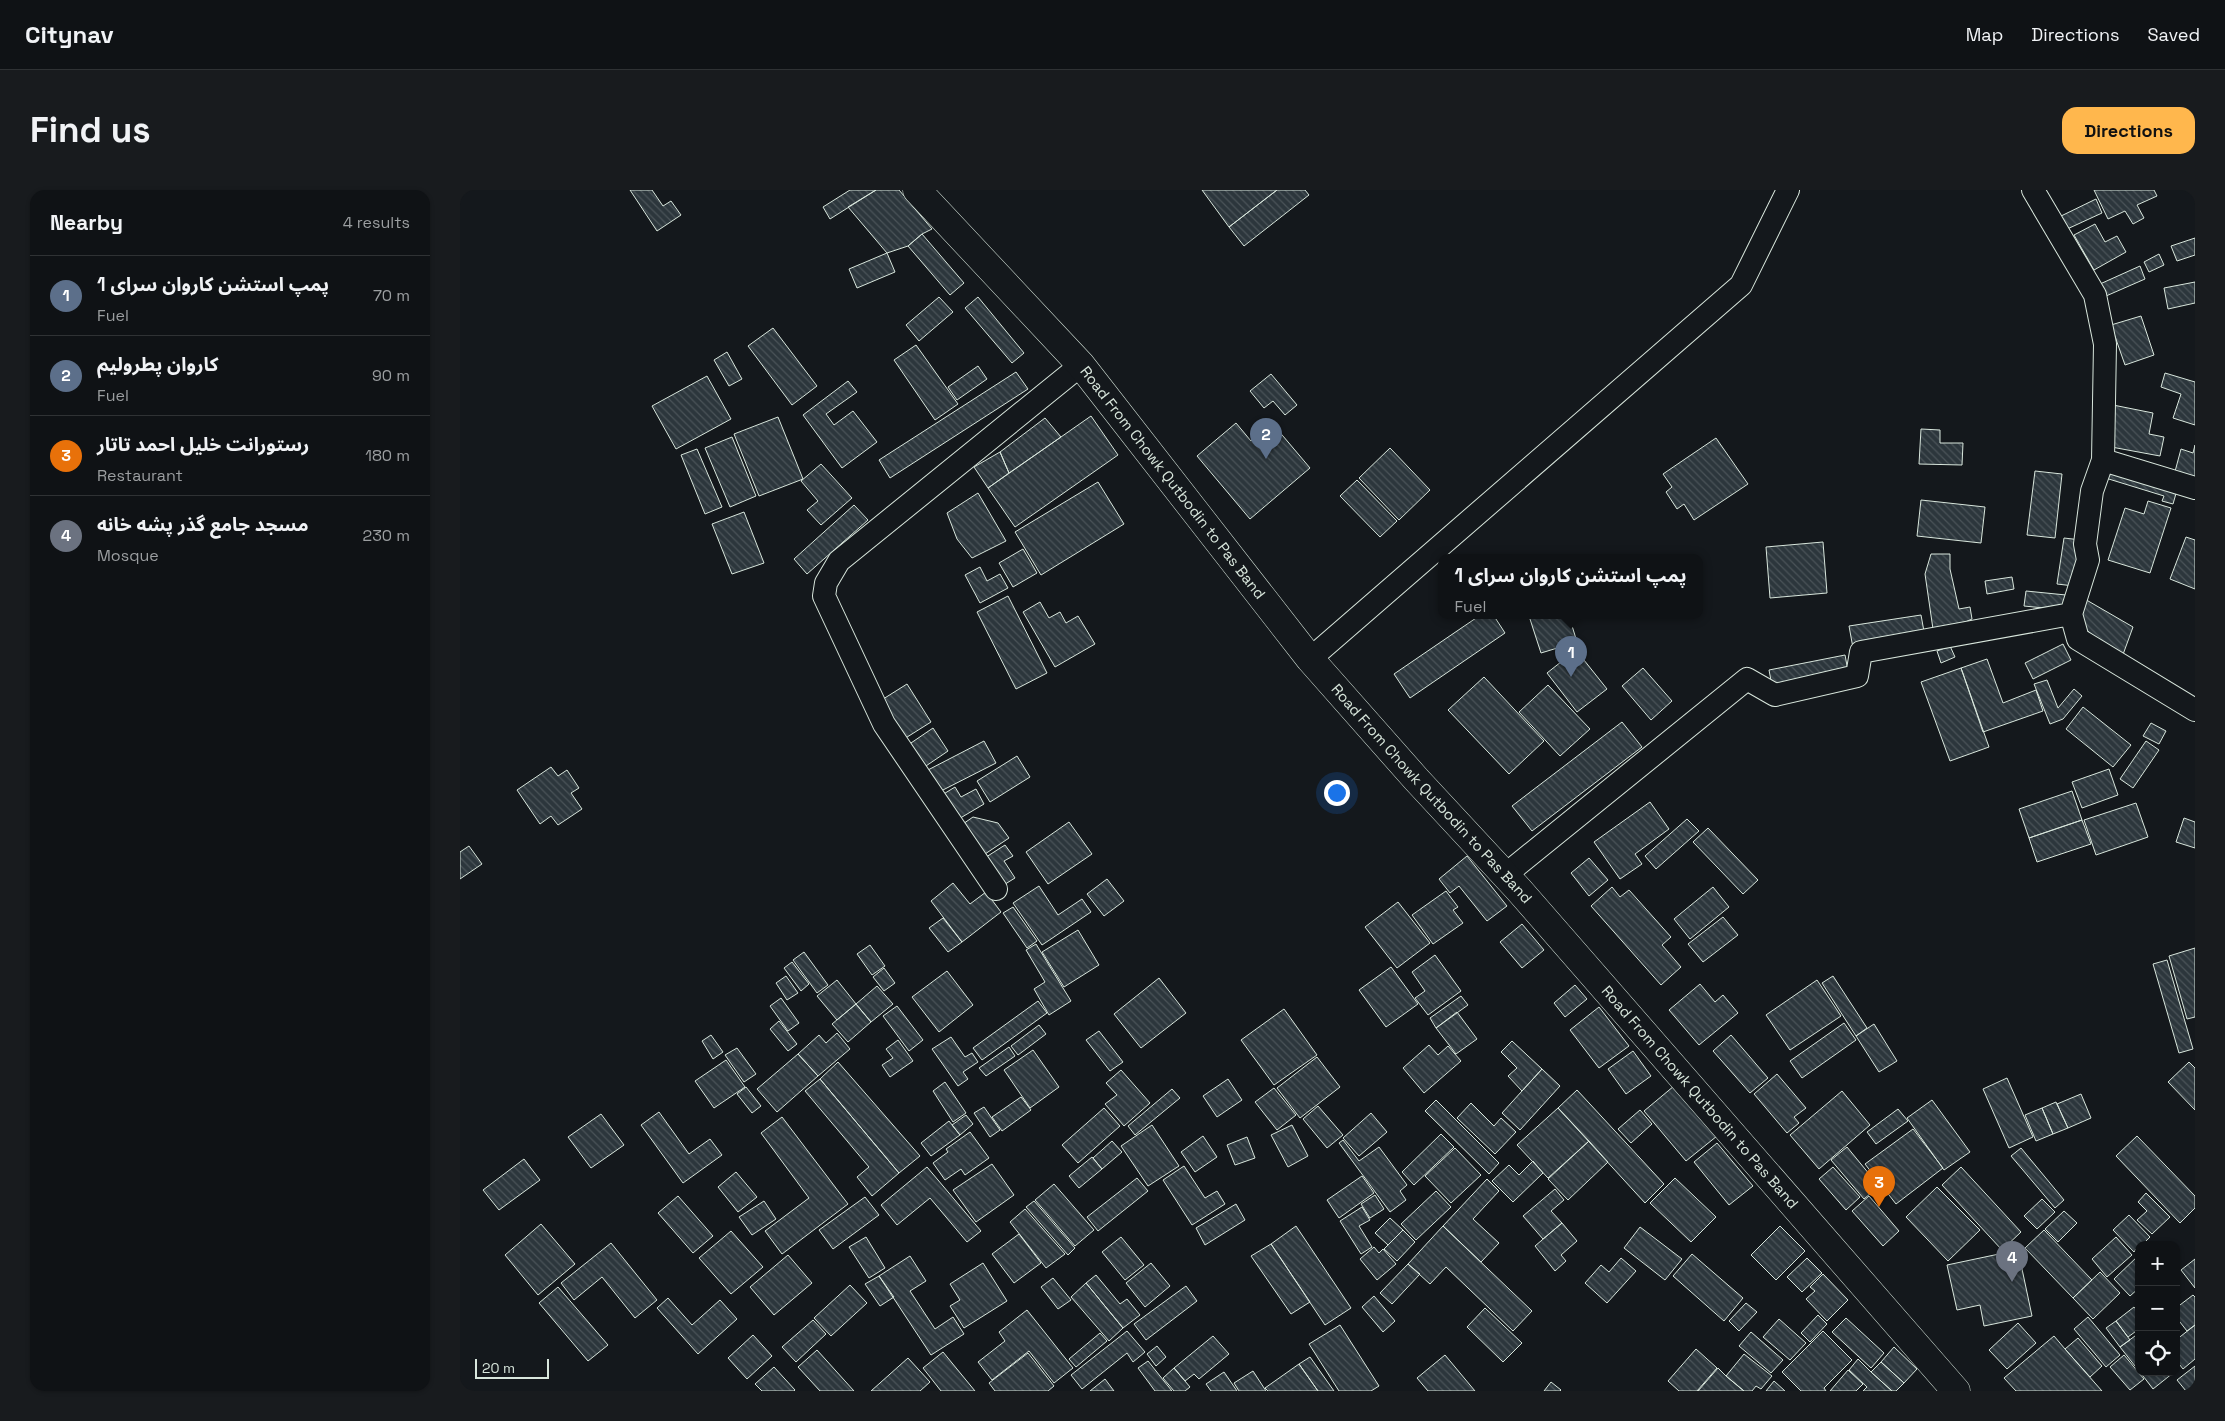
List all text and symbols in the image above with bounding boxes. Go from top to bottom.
text: Citynav [25,19,114,50]
text: Map [1966,23,2003,46]
text: Directions [2031,23,2120,46]
text: Saved [2148,23,2200,46]
button: Directions [2062,107,2195,154]
text: Find us [30,108,151,152]
text: Nearby [50,209,123,236]
text: 4 results [343,212,410,233]
text: پمپ استشن کاروان سرای 1 [97,272,329,297]
text: 1 [62,285,70,306]
text: 70 m [373,285,410,306]
text: Fuel [97,305,129,326]
text: کاروان پطرولیم [97,352,218,377]
street label: Road From Chowk Qutbodin to Pas Band [1076,362,1270,603]
text: 2 [61,365,71,386]
text: 90 m [372,365,410,386]
text: Fuel [97,385,129,406]
pin: 2 [1250,418,1282,459]
text: رستورانت خلیل احمد تاتار [97,432,309,457]
text: 3 [61,445,71,466]
text: 180 m [365,445,410,466]
text: Restaurant [97,465,183,486]
text: مسجد جامع گذر پشه خانه [97,512,308,537]
text: 4 [61,525,71,546]
text: 230 m [363,525,410,546]
text: Mosque [97,545,159,566]
popup [1438,554,1703,619]
text: پمپ استشن کاروان سرای 1 [1454,563,1687,588]
text: Fuel [1454,596,1486,617]
pin: 1 [1555,636,1587,677]
street label: Road From Chowk Qutbodin to Pas Band [1327,680,1536,907]
your location [1324,780,1350,806]
street label: Road From Chowk Qutbodin to Pas Band [1598,981,1803,1212]
pin: 3 [1863,1166,1895,1207]
pin: 4 [1996,1241,2028,1282]
map controls [2135,1241,2180,1376]
button: + [2135,1241,2180,1286]
button: − [2135,1286,2180,1331]
button: locate [2135,1331,2180,1376]
scale bar [475,1356,549,1379]
text: 20 m [482,1359,515,1377]

